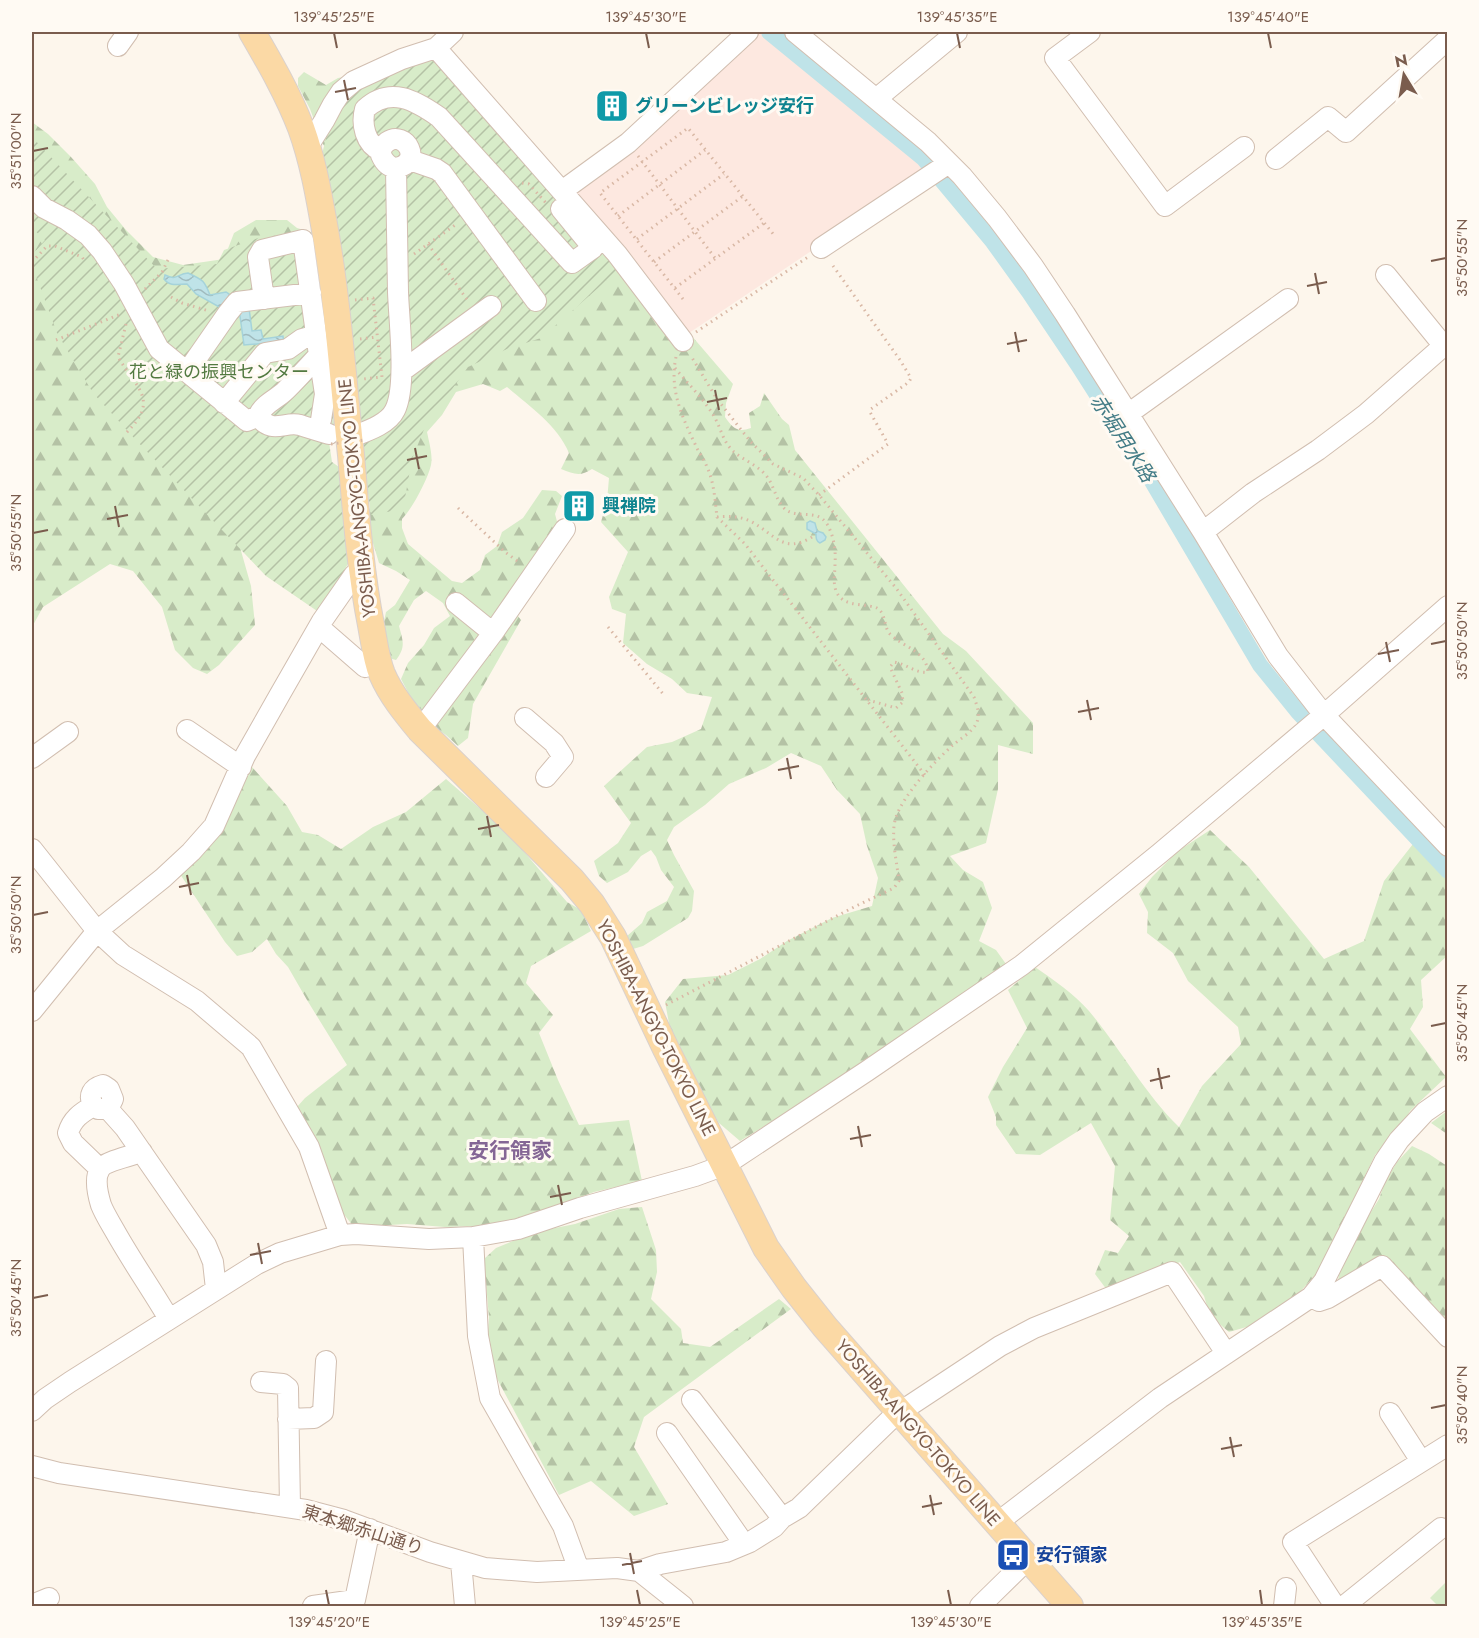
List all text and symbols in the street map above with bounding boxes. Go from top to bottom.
text: 139°45'25"E [293,6,375,28]
text: 139°45'30"E [605,6,687,28]
text: 139°45'35"E [916,6,998,28]
text: 139°45'40"E [1227,6,1309,28]
north arrow [1374,45,1434,105]
text: N [1393,48,1410,73]
building icon: グリーンビレッジ安行 [594,88,630,124]
place label: グリーンビレッジ安行 [635,93,814,119]
text: 35°51'00"N [5,113,27,189]
text: 35°50'55"N [1451,219,1473,297]
park label: 花と緑の振興センター [129,359,309,385]
street label: YOSHIBA-ANGYO-TOKYO LINE [332,377,382,619]
water label: 赤堀用水路 [1083,388,1163,490]
building icon: 興禅院 [561,488,597,524]
place label: 興禅院 [602,493,656,519]
text: 35°50'55"N [5,494,27,572]
text: 35°50'50"N [1451,602,1473,680]
text: 35°50'50"N [5,876,27,954]
street label: YOSHIBA-ANGYO-TOKYO LINE [590,915,722,1141]
text: 35°50'45"N [1451,984,1473,1062]
district label: 安行領家 [468,1136,552,1166]
text: 35°50'45"N [5,1259,27,1337]
street label: YOSHIBA-ANGYO-TOKYO LINE [829,1334,1007,1532]
text: 35°50'40"N [1451,1366,1473,1444]
street label: 東本郷赤山通り [299,1498,427,1562]
bus stop icon: 安行領家 [995,1537,1031,1573]
place label: 安行領家 [1036,1542,1108,1568]
text: 139°45'20"E [288,1611,370,1633]
text: 139°45'25"E [599,1611,681,1633]
text: 139°45'30"E [910,1611,992,1633]
text: 139°45'35"E [1221,1611,1303,1633]

